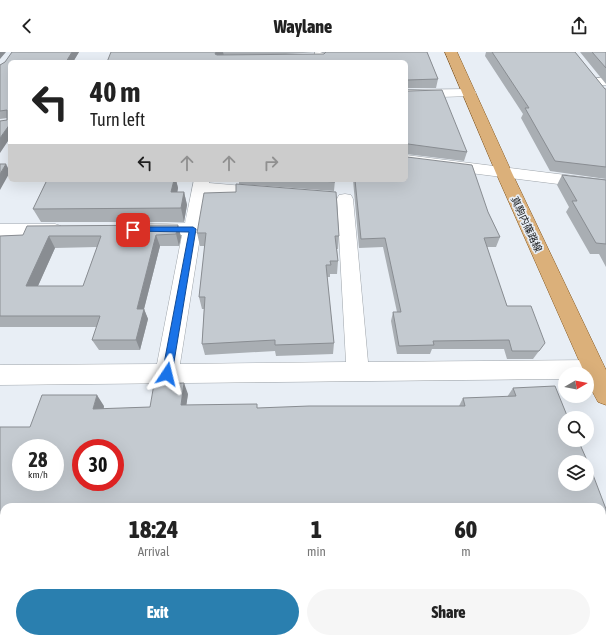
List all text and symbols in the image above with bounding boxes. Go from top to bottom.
icon: back [16,15,38,37]
icon: share [568,15,590,37]
text: Waylane [274,16,332,37]
icon: left [24,76,76,128]
text: 40 m [90,76,140,108]
text: Turn left [90,109,145,130]
icon: left [134,152,156,174]
icon: ahead [176,152,198,174]
icon: ahead [218,152,240,174]
icon: right [260,152,282,174]
street label: 真駒内篠路線 [509,195,544,254]
pin [116,213,150,247]
icon: arrive [122,219,144,241]
position arrow [146,353,188,395]
north arrow [558,367,594,403]
map controls [558,367,594,491]
button: search [558,411,594,447]
speed limit sign: 30 [72,439,124,491]
text: 28 [29,448,47,471]
button: layers [558,455,594,491]
text: km/h [28,469,48,480]
text: 18:24 [129,516,178,543]
text: 1 [311,516,322,543]
text: 60 [455,516,477,543]
text: Arrival [138,544,169,559]
text: min [307,544,326,559]
text: m [461,544,471,559]
button: Exit [16,589,299,635]
button: Share [307,589,590,635]

